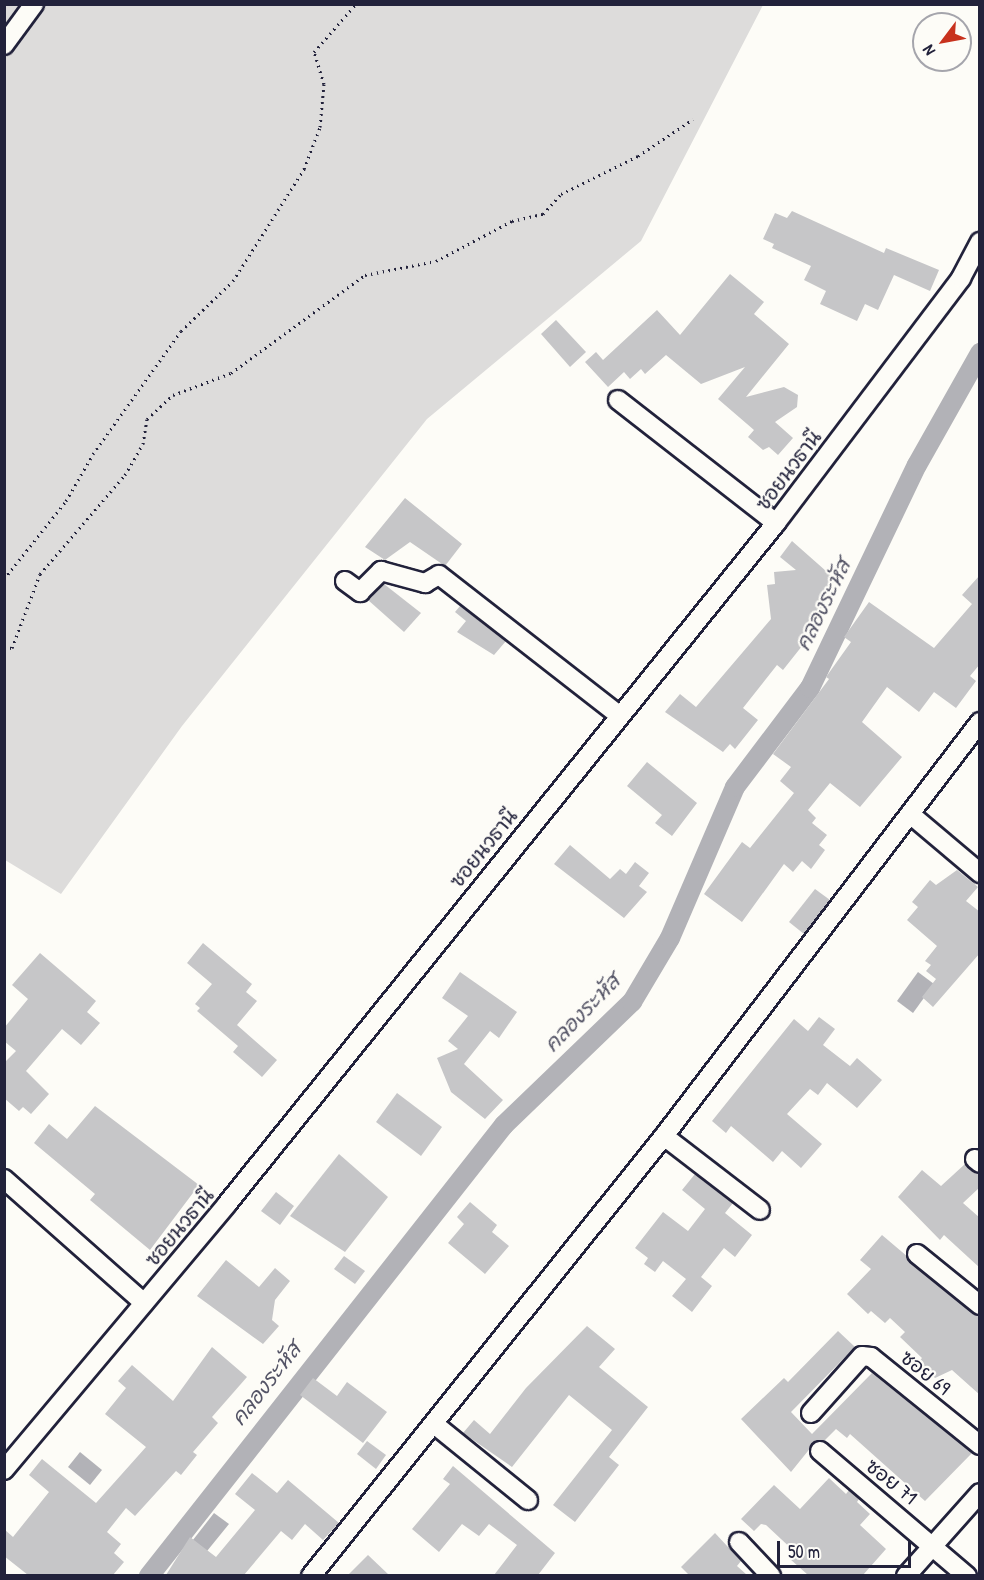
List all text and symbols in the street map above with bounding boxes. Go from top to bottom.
north arrow [912,12,972,72]
text: N [917,41,940,60]
street label: ซอยนวธานี [750,425,826,515]
water label: คลองระหัส [790,555,856,655]
street label: ซอยนวธานี [444,804,522,892]
water label: คลองระหัส [539,969,625,1057]
street label: ซอยนวธานี [140,1183,218,1271]
water label: คลองระหัส [226,1338,306,1430]
street label: ซอย 69 [896,1345,956,1399]
street label: ซอย 71 [862,1453,922,1509]
scale bar [780,1529,914,1567]
text: 50 m [788,1539,820,1564]

